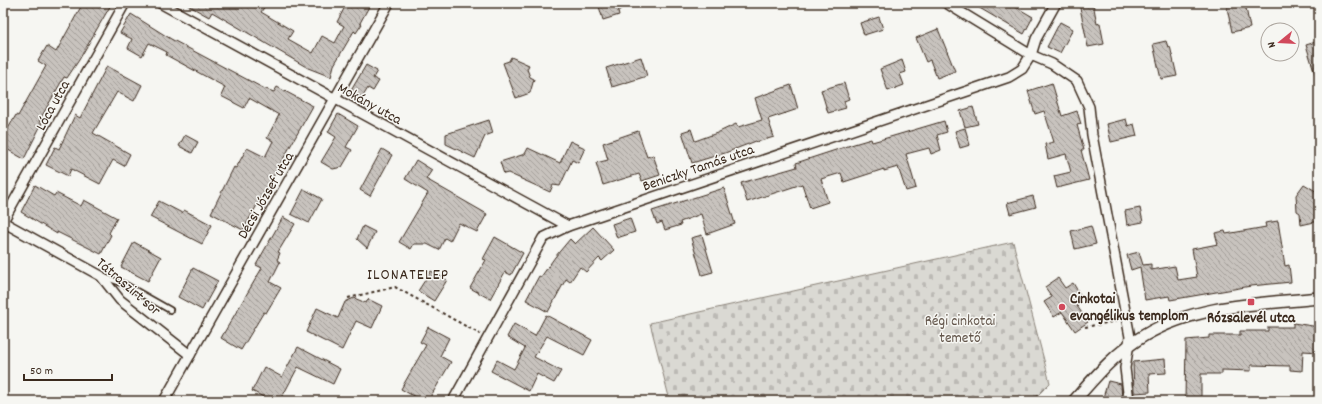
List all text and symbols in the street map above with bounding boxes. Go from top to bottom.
north arrow [1260,22,1300,62]
text: N [1264,39,1281,50]
street label: Lóca utca [31,76,77,135]
street label: Mokány utca [333,78,406,132]
street label: Beniczky Tamás utca [640,139,758,198]
street label: Décsi József utca [233,148,301,244]
street label: Tátraszirt sor [90,253,165,322]
district label: ILONATELEP [367,264,449,287]
place label: Cinkotai evangélikus templom [1070,289,1188,328]
marker: Rózsalevél utca [1246,297,1256,307]
marker: Cinkotai evangélikus templom [1057,302,1067,312]
place label: Rózsalevél utca [1207,308,1296,330]
park label: Régi cinkotai temető [925,311,995,350]
scale bar [24,356,112,382]
text: 50 m [30,363,53,380]

